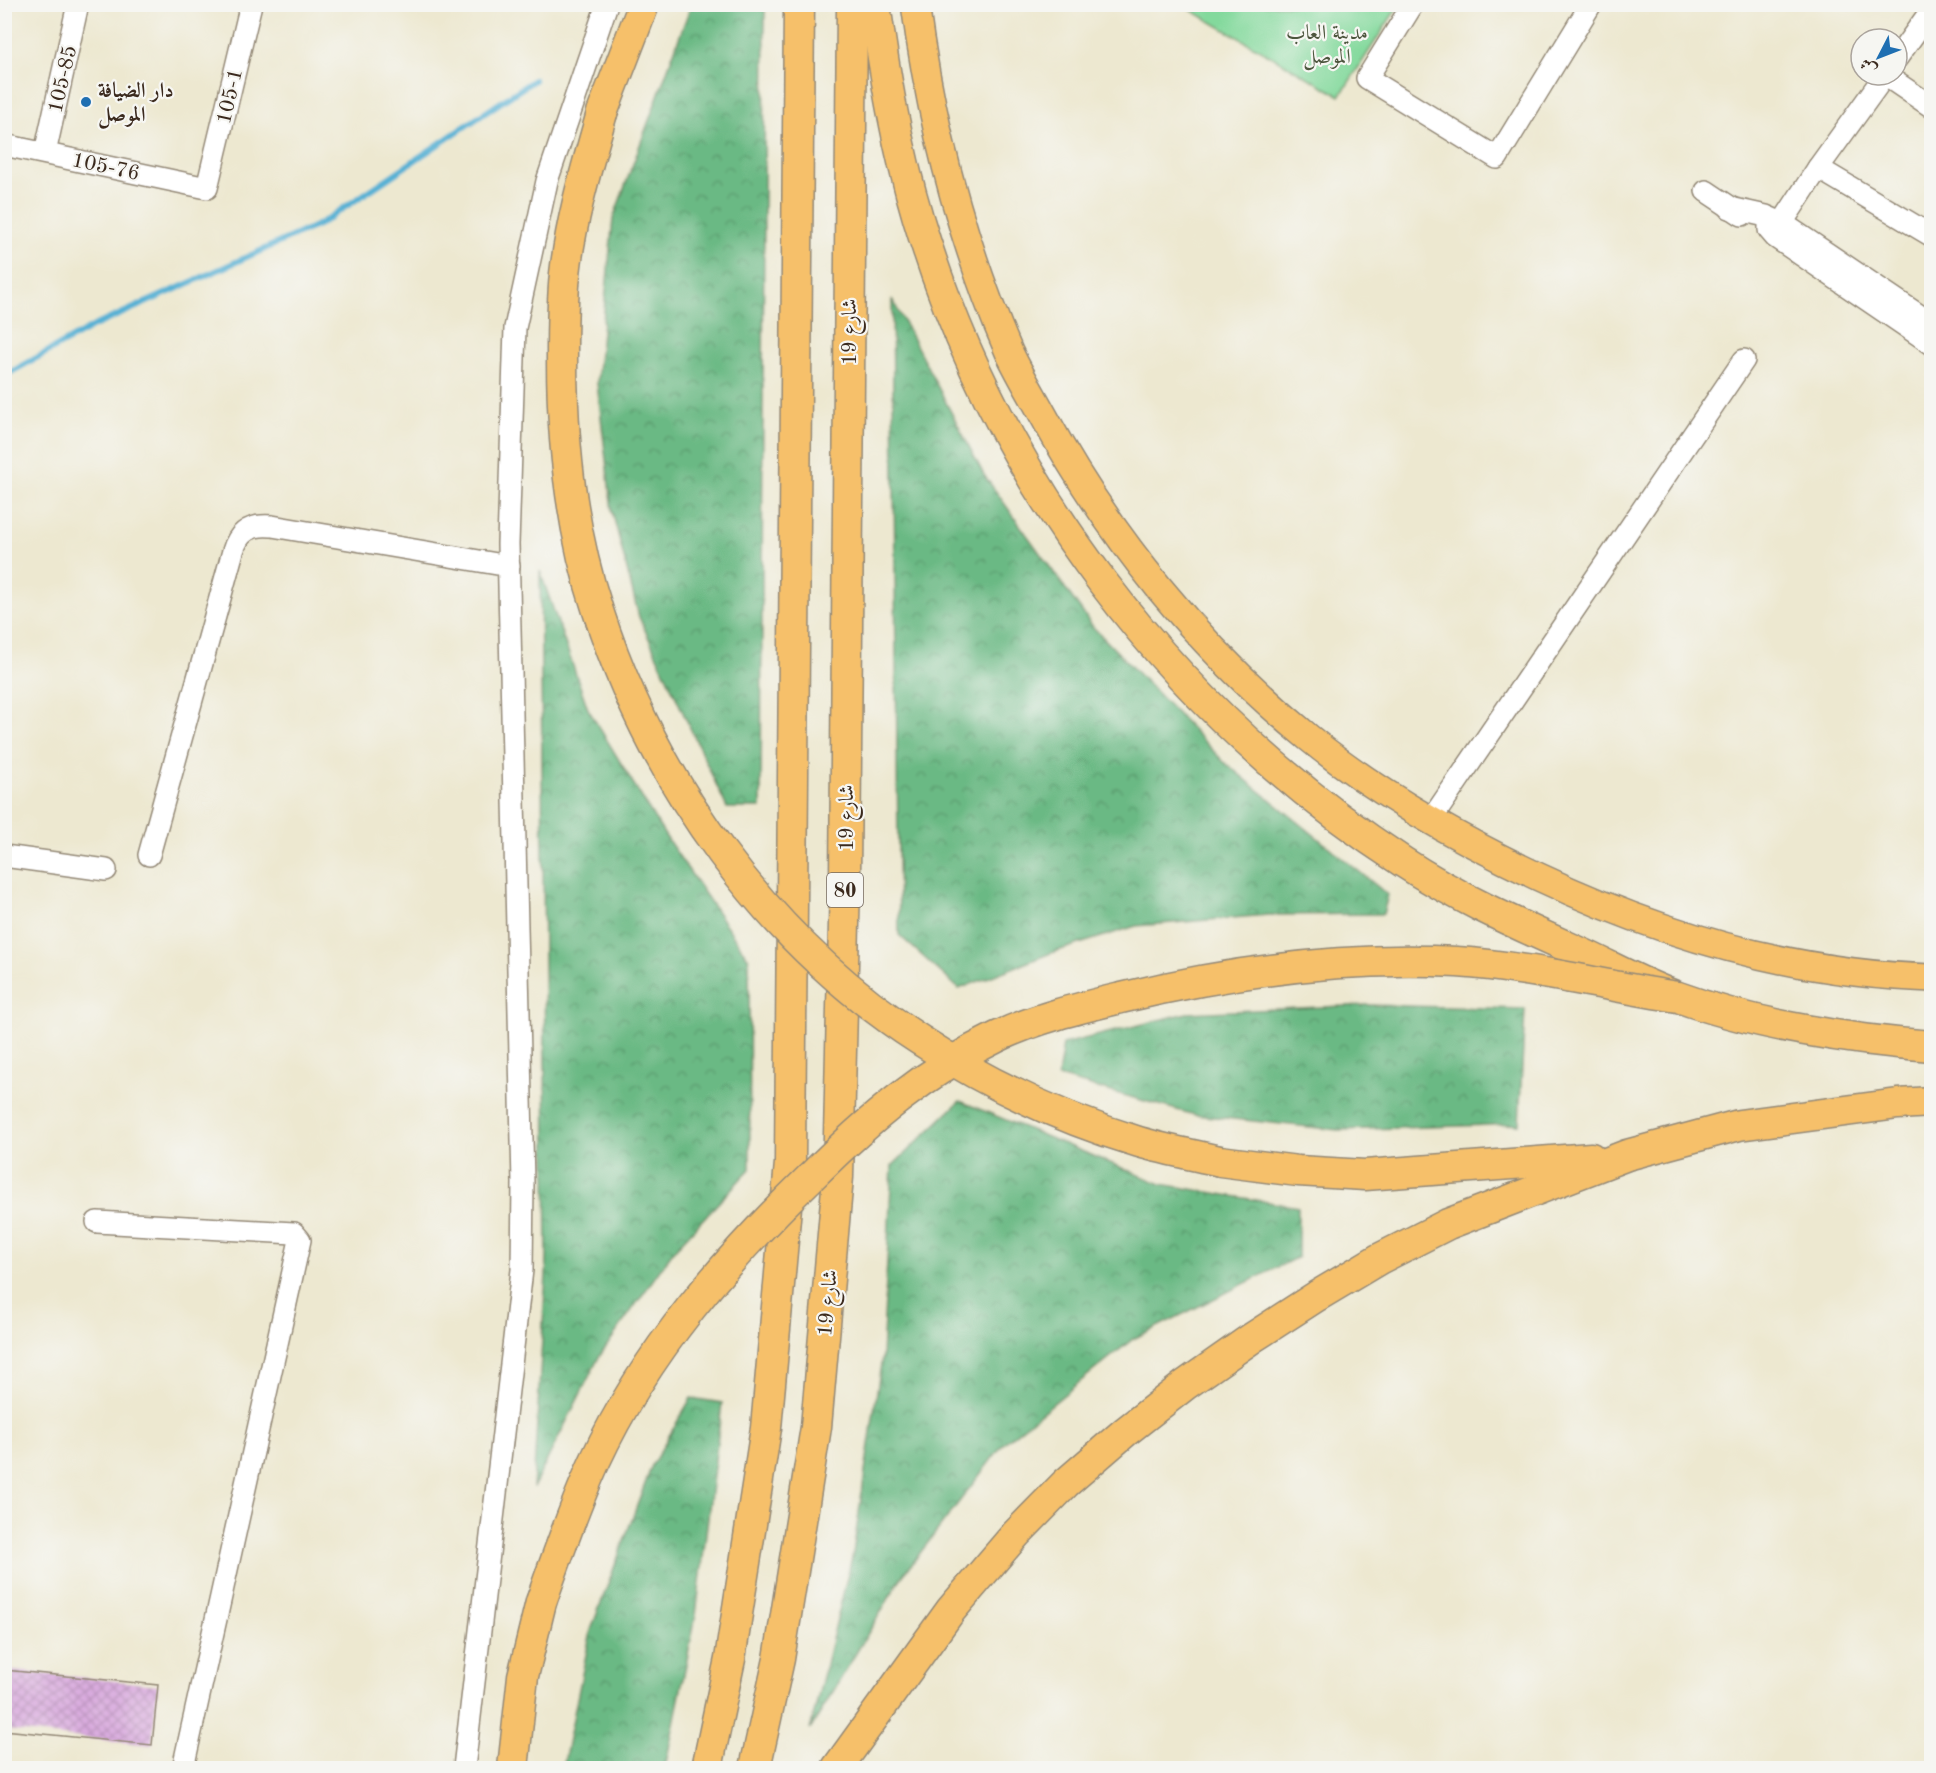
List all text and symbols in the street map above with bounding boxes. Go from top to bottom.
park label: مدينة العاب الموصل [1286,23,1368,71]
north arrow [1849,27,1909,87]
street label: 105-85 [46,44,81,115]
text: ش [1858,54,1881,77]
street label: 105-1 [214,66,247,126]
place label: دار الضيافة الموصل [98,80,174,129]
marker: دار الضيافة الموصل [79,95,93,109]
street label: 105-76 [70,150,141,185]
street label: شارع 19 [840,299,867,365]
street label: شارع 19 [837,785,864,851]
road number: 80 [827,873,863,907]
street label: شارع 19 [815,1269,848,1338]

